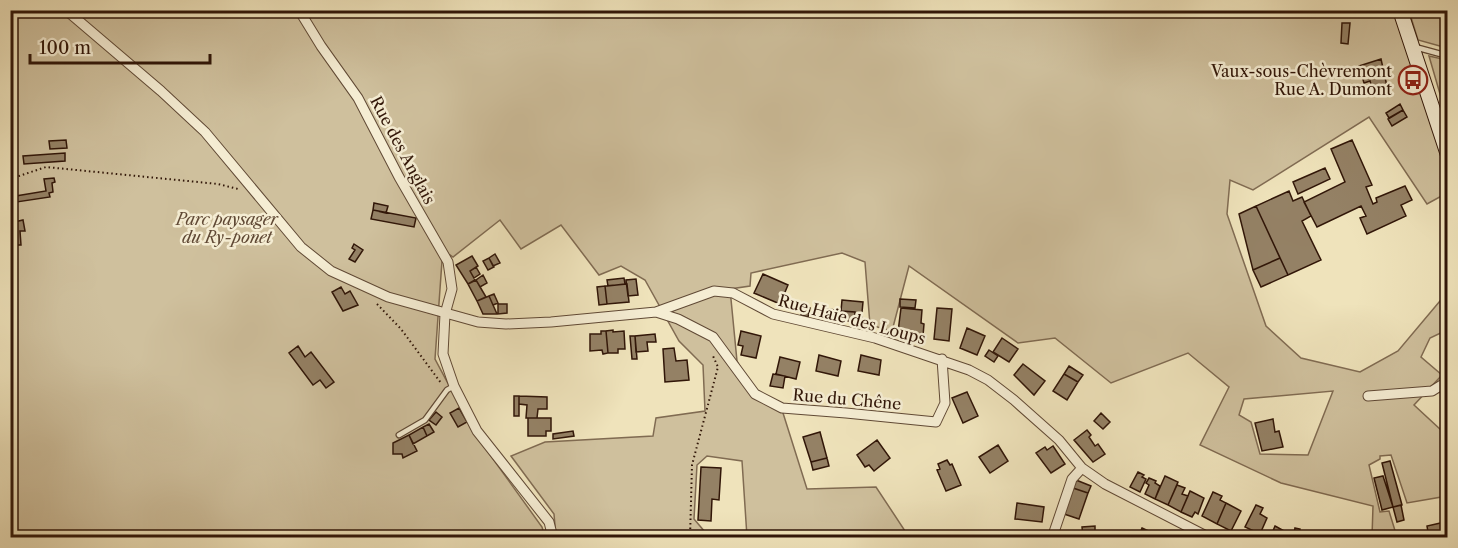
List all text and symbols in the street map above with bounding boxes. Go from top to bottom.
scale bar [30,27,210,65]
text: 100 m [39,37,91,59]
place label: Vaux-sous-Chèvremont Rue A. Dumont [1210,61,1392,99]
bus stop icon: Vaux-sous-Chèvremont Rue A. Dumont [1397,64,1429,96]
street label: Rue des Anglais [366,93,440,207]
park label: Parc paysager du Ry-ponet [174,209,280,247]
street label: Rue Haie des Loups [776,290,928,348]
street label: Rue du Chêne [792,384,902,414]

